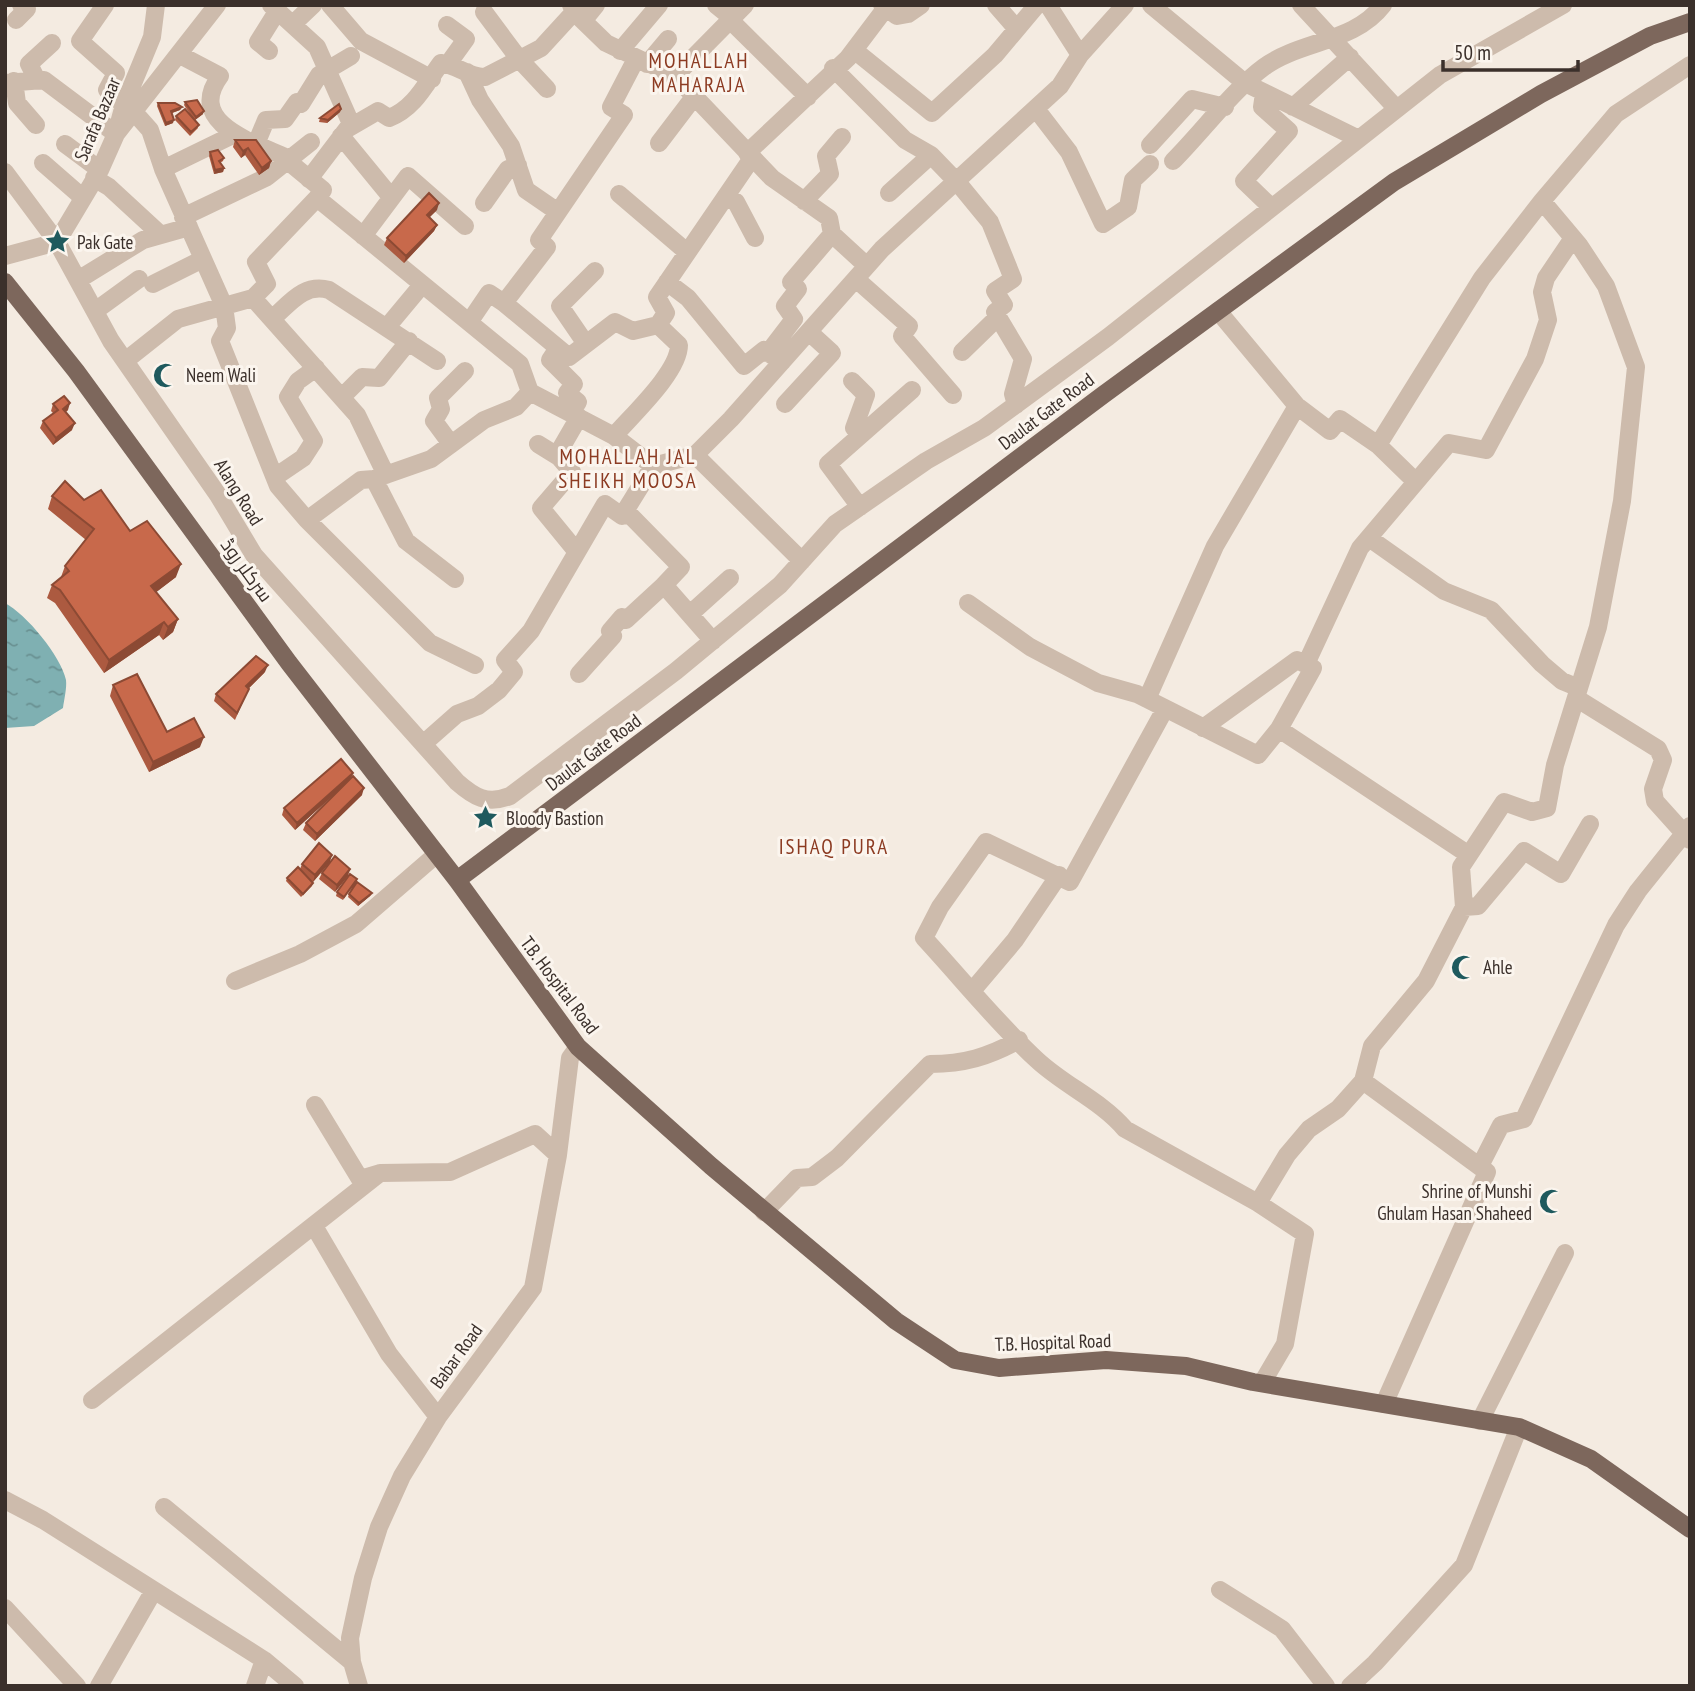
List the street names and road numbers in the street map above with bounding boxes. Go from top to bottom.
street label: Sarafa Bazaar [69,73,126,165]
street label: Daulat Gate Road [993,367,1099,455]
street label: Alang Road [209,454,269,530]
street label: سرکلر روڈ [216,533,278,607]
street label: Daulat Gate Road [540,708,646,796]
street label: T.B. Hospital Road [515,931,605,1039]
street label: Babar Road [425,1319,487,1393]
street label: T.B. Hospital Road [994,1328,1112,1356]

